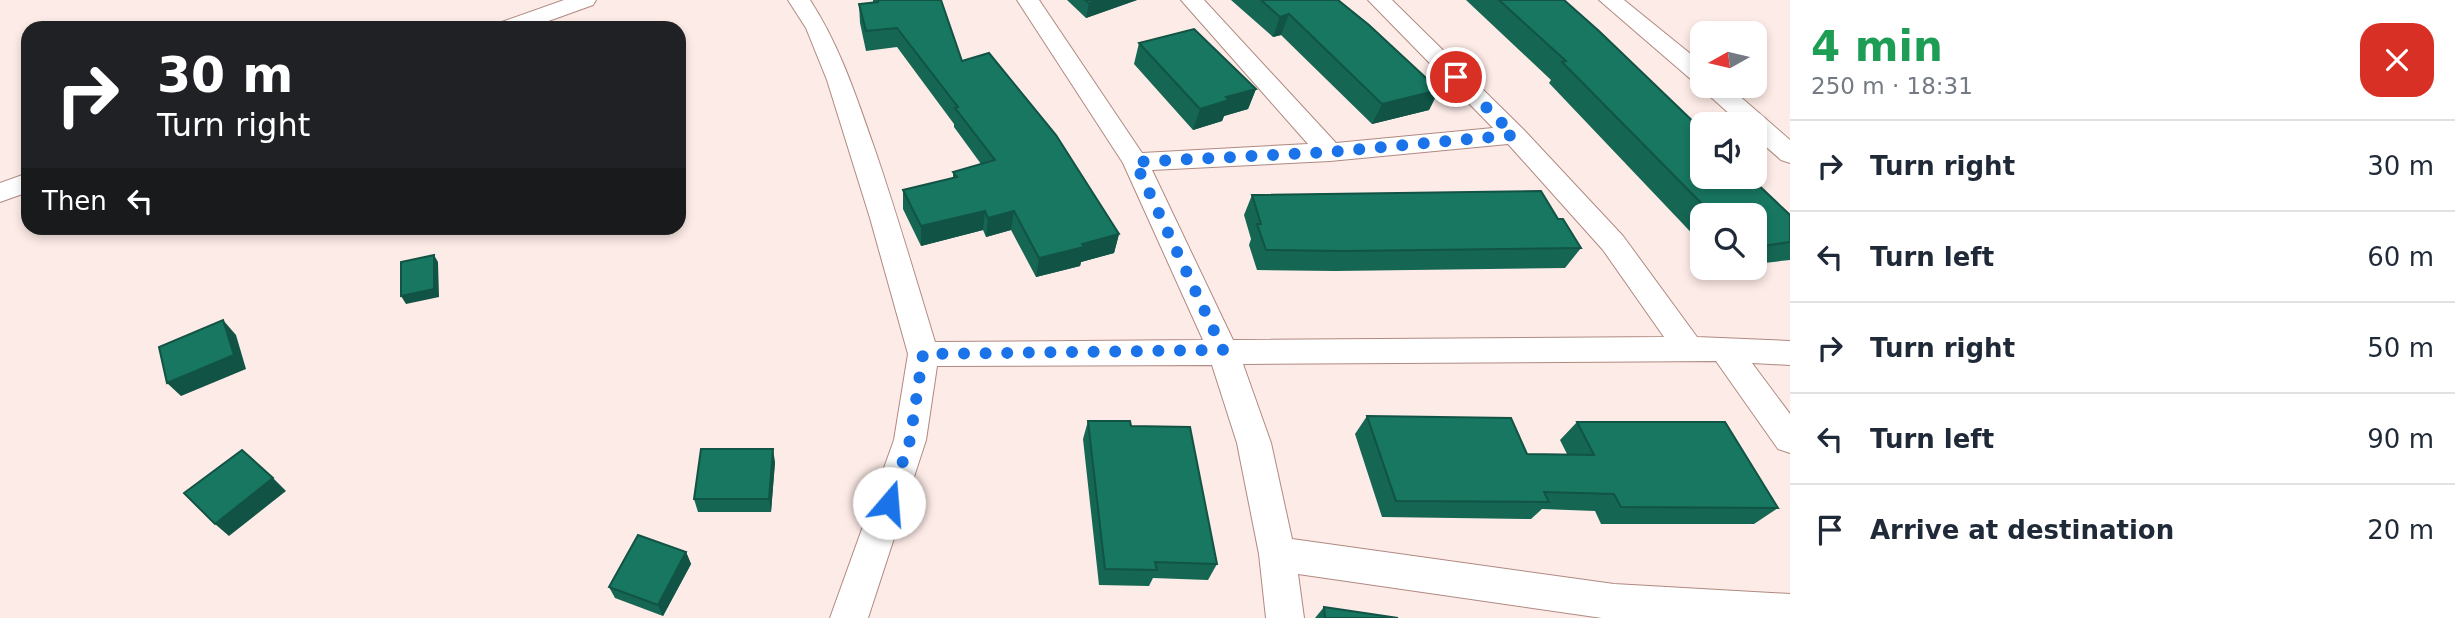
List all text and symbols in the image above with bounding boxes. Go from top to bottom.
north arrow [1690,21,1768,98]
map controls [1690,21,1767,280]
text: 4 min [1811,22,1943,71]
button: close [2360,23,2434,97]
text: 30 m [157,47,293,104]
pin [1426,47,1486,107]
icon: right [42,49,133,140]
icon: arrive [1437,58,1475,96]
text: 250 m · 18:31 [1811,73,1973,99]
text: Turn right [157,106,310,144]
button: sound [1690,112,1767,189]
icon: right [1811,147,1849,185]
text: Turn right [1870,151,2015,181]
text: 30 m [2367,151,2434,181]
icon: left [121,182,159,220]
text: Then [42,186,107,216]
button: search [1690,203,1767,280]
icon: left [1811,238,1849,276]
text: Turn left [1870,242,1994,272]
text: 60 m [2367,242,2434,272]
icon: right [1811,329,1849,367]
text: Turn right [1870,333,2015,363]
text: 50 m [2367,333,2434,363]
icon: left [1811,420,1849,458]
text: Turn left [1870,424,1994,454]
text: 90 m [2367,424,2434,454]
position arrow [852,466,926,540]
icon: arrive [1811,511,1849,549]
text: Arrive at destination [1870,515,2174,545]
text: 20 m [2367,515,2434,545]

